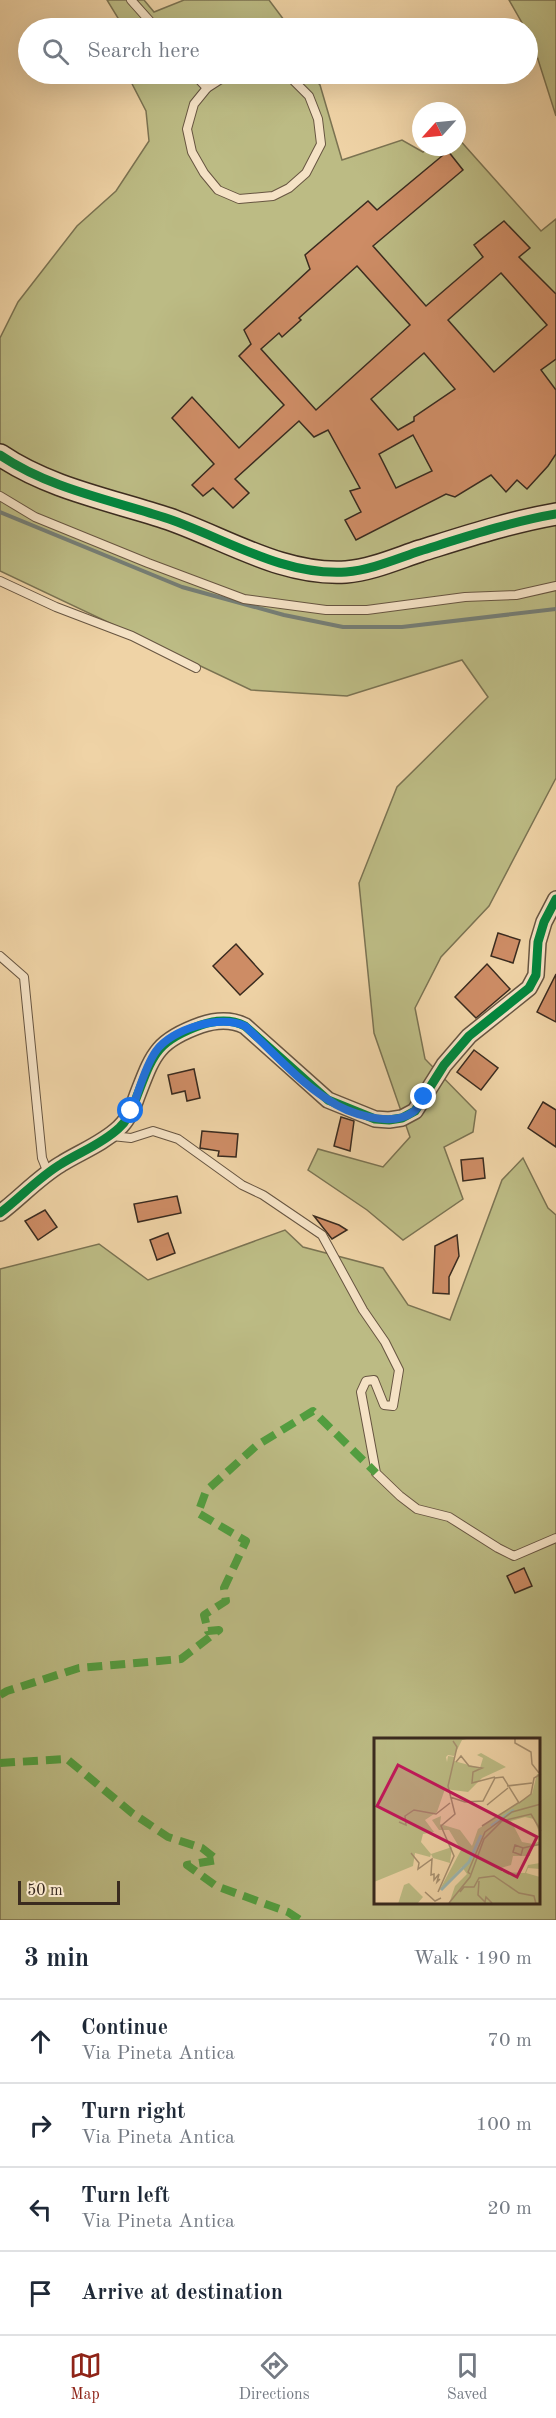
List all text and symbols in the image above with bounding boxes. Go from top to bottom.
search box [18,18,538,84]
icon: search [39,35,72,68]
text: Search here [87,40,200,62]
north arrow [412,102,466,156]
route end [410,1083,436,1109]
route start [117,1097,143,1123]
inset map [374,1738,541,1905]
scale bar [18,1878,120,1906]
text: 50 m [27,1883,63,1899]
text: 3 min [24,1946,89,1972]
text: Walk · 190 m [413,1949,532,1969]
text: Continue [81,2017,168,2039]
icon: ahead [24,2025,57,2058]
text: 70 m [487,2031,532,2051]
text: Via Pineta Antica [81,2044,235,2064]
text: Turn right [81,2101,185,2123]
icon: right [24,2109,57,2142]
text: 100 m [476,2115,532,2135]
text: Via Pineta Antica [81,2128,235,2148]
text: Turn left [81,2185,170,2207]
icon: left [24,2193,57,2226]
text: 20 m [487,2199,532,2219]
text: Via Pineta Antica [81,2212,235,2232]
icon: arrive [24,2277,57,2310]
text: Arrive at destination [81,2282,283,2304]
tab: Map [69,2349,102,2405]
tab: Directions [239,2349,310,2405]
tab: Saved [447,2349,487,2405]

